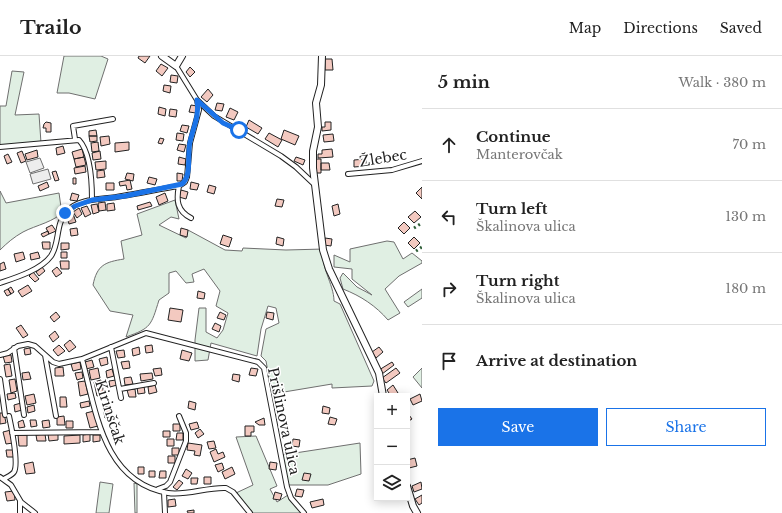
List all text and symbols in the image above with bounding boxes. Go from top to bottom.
text: Trailo [20,16,82,39]
text: Map [569,19,601,37]
text: Directions [623,19,698,37]
text: Saved [720,19,762,37]
text: 5 min [438,72,490,93]
text: Walk · 380 m [679,74,766,91]
route start [230,121,248,139]
text: Continue [476,127,551,146]
icon: ahead [438,134,460,156]
text: 70 m [733,136,766,153]
street label: Žlebec [358,145,409,171]
text: Manterovčak [476,146,563,163]
text: Turn left [476,199,547,218]
route end [56,204,74,222]
icon: left [438,206,460,228]
text: 130 m [725,208,766,225]
text: Škalinova ulica [476,218,576,235]
text: Turn right [476,271,559,290]
icon: right [438,278,460,300]
text: 180 m [725,280,766,297]
text: Škalinova ulica [476,290,576,307]
icon: arrive [438,350,460,372]
text: Arrive at destination [476,351,637,370]
street label: Prišlinova ulica [264,366,304,477]
street label: Kirinščak [91,377,129,447]
map controls [374,393,410,501]
button: + [374,393,410,429]
button: Save [438,408,598,446]
button: Share [606,408,766,446]
button: − [374,429,410,465]
button: layers [374,465,410,501]

